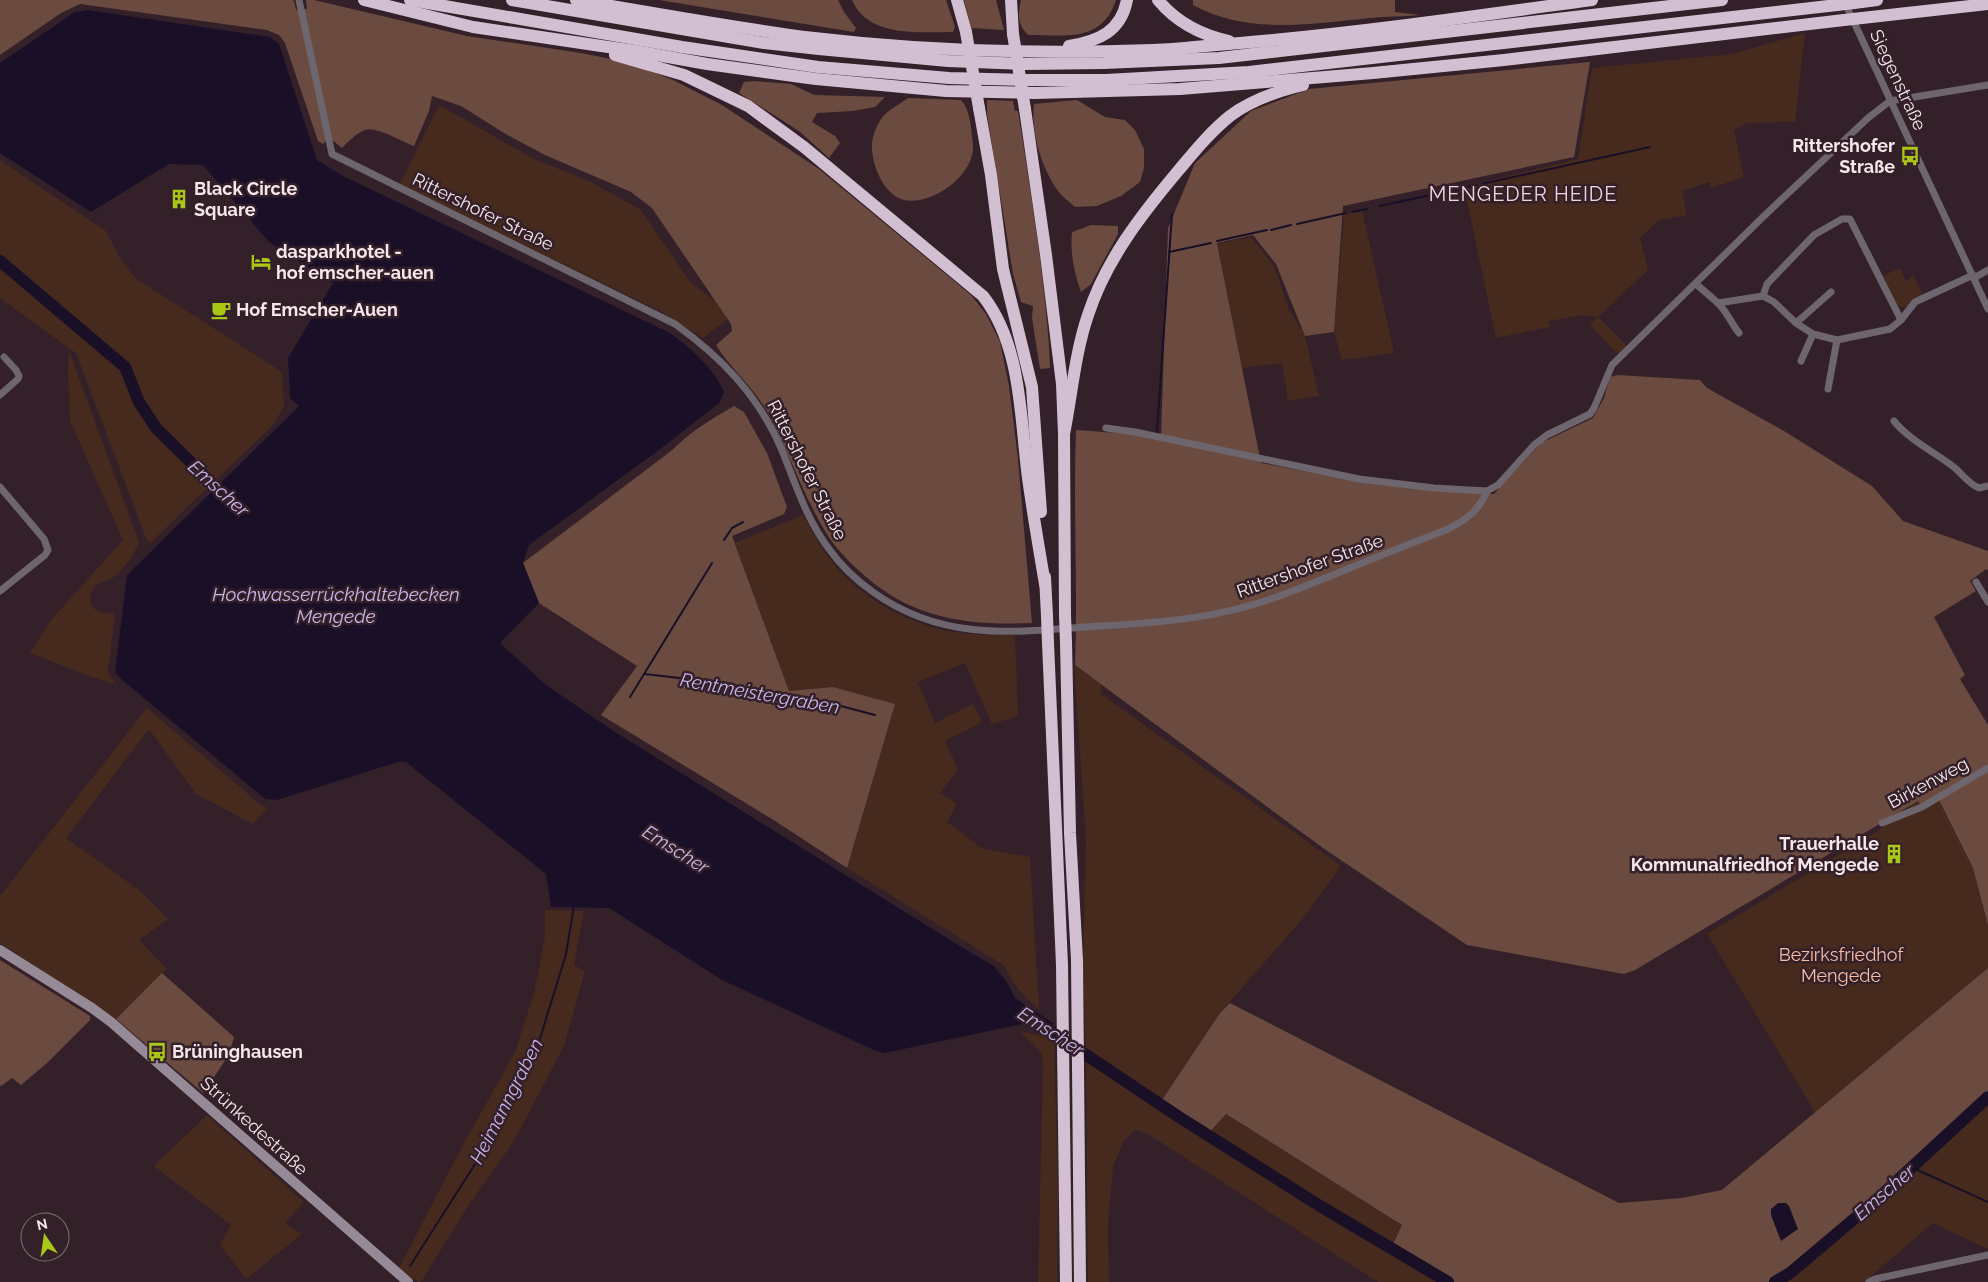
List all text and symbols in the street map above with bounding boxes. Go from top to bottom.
street label: Siegenstraße [1866,26,1931,134]
place label: Rittershofer Straße [1792,135,1895,177]
bus stop icon: Rittershofer Straße [1899,145,1921,167]
street label: Rittershofer Straße [409,168,557,255]
place label: Black Circle Square [194,178,297,220]
district label: MENGEDER HEIDE [1429,182,1617,206]
building icon: Black Circle Square [168,188,190,210]
place label: dasparkhotel - hof emscher-auen [276,241,434,283]
hotel icon: dasparkhotel - hof emscher-auen [250,251,272,273]
cafe icon: Hof Emscher-Auen [210,299,232,321]
place label: Hof Emscher-Auen [236,299,398,320]
street label: Rittershofer Straße [763,396,852,544]
water label: Emscher [184,455,255,522]
street label: Rittershofer Straße [1234,529,1386,602]
water label: Hochwasserrückhaltebecken Mengede [212,583,460,627]
water label: Rentmeistergraben [679,668,841,718]
street label: Birkenweg [1884,753,1972,813]
water label: Emscher [639,820,714,879]
place label: Trauerhalle Kommunalfriedhof Mengede [1631,833,1879,875]
building icon: Trauerhalle Kommunalfriedhof Mengede [1883,843,1905,865]
park label: Bezirksfriedhof Mengede [1779,944,1904,986]
water label: Emscher [1014,1002,1089,1061]
water label: Heimanngraben [465,1035,547,1167]
bus stop icon: Brüninghausen [146,1041,168,1063]
place label: Brüninghausen [172,1041,303,1062]
street label: Strünkedestraße [196,1072,313,1180]
water label: Emscher [1849,1158,1920,1225]
north arrow [20,1212,70,1262]
text: N [35,1215,49,1233]

